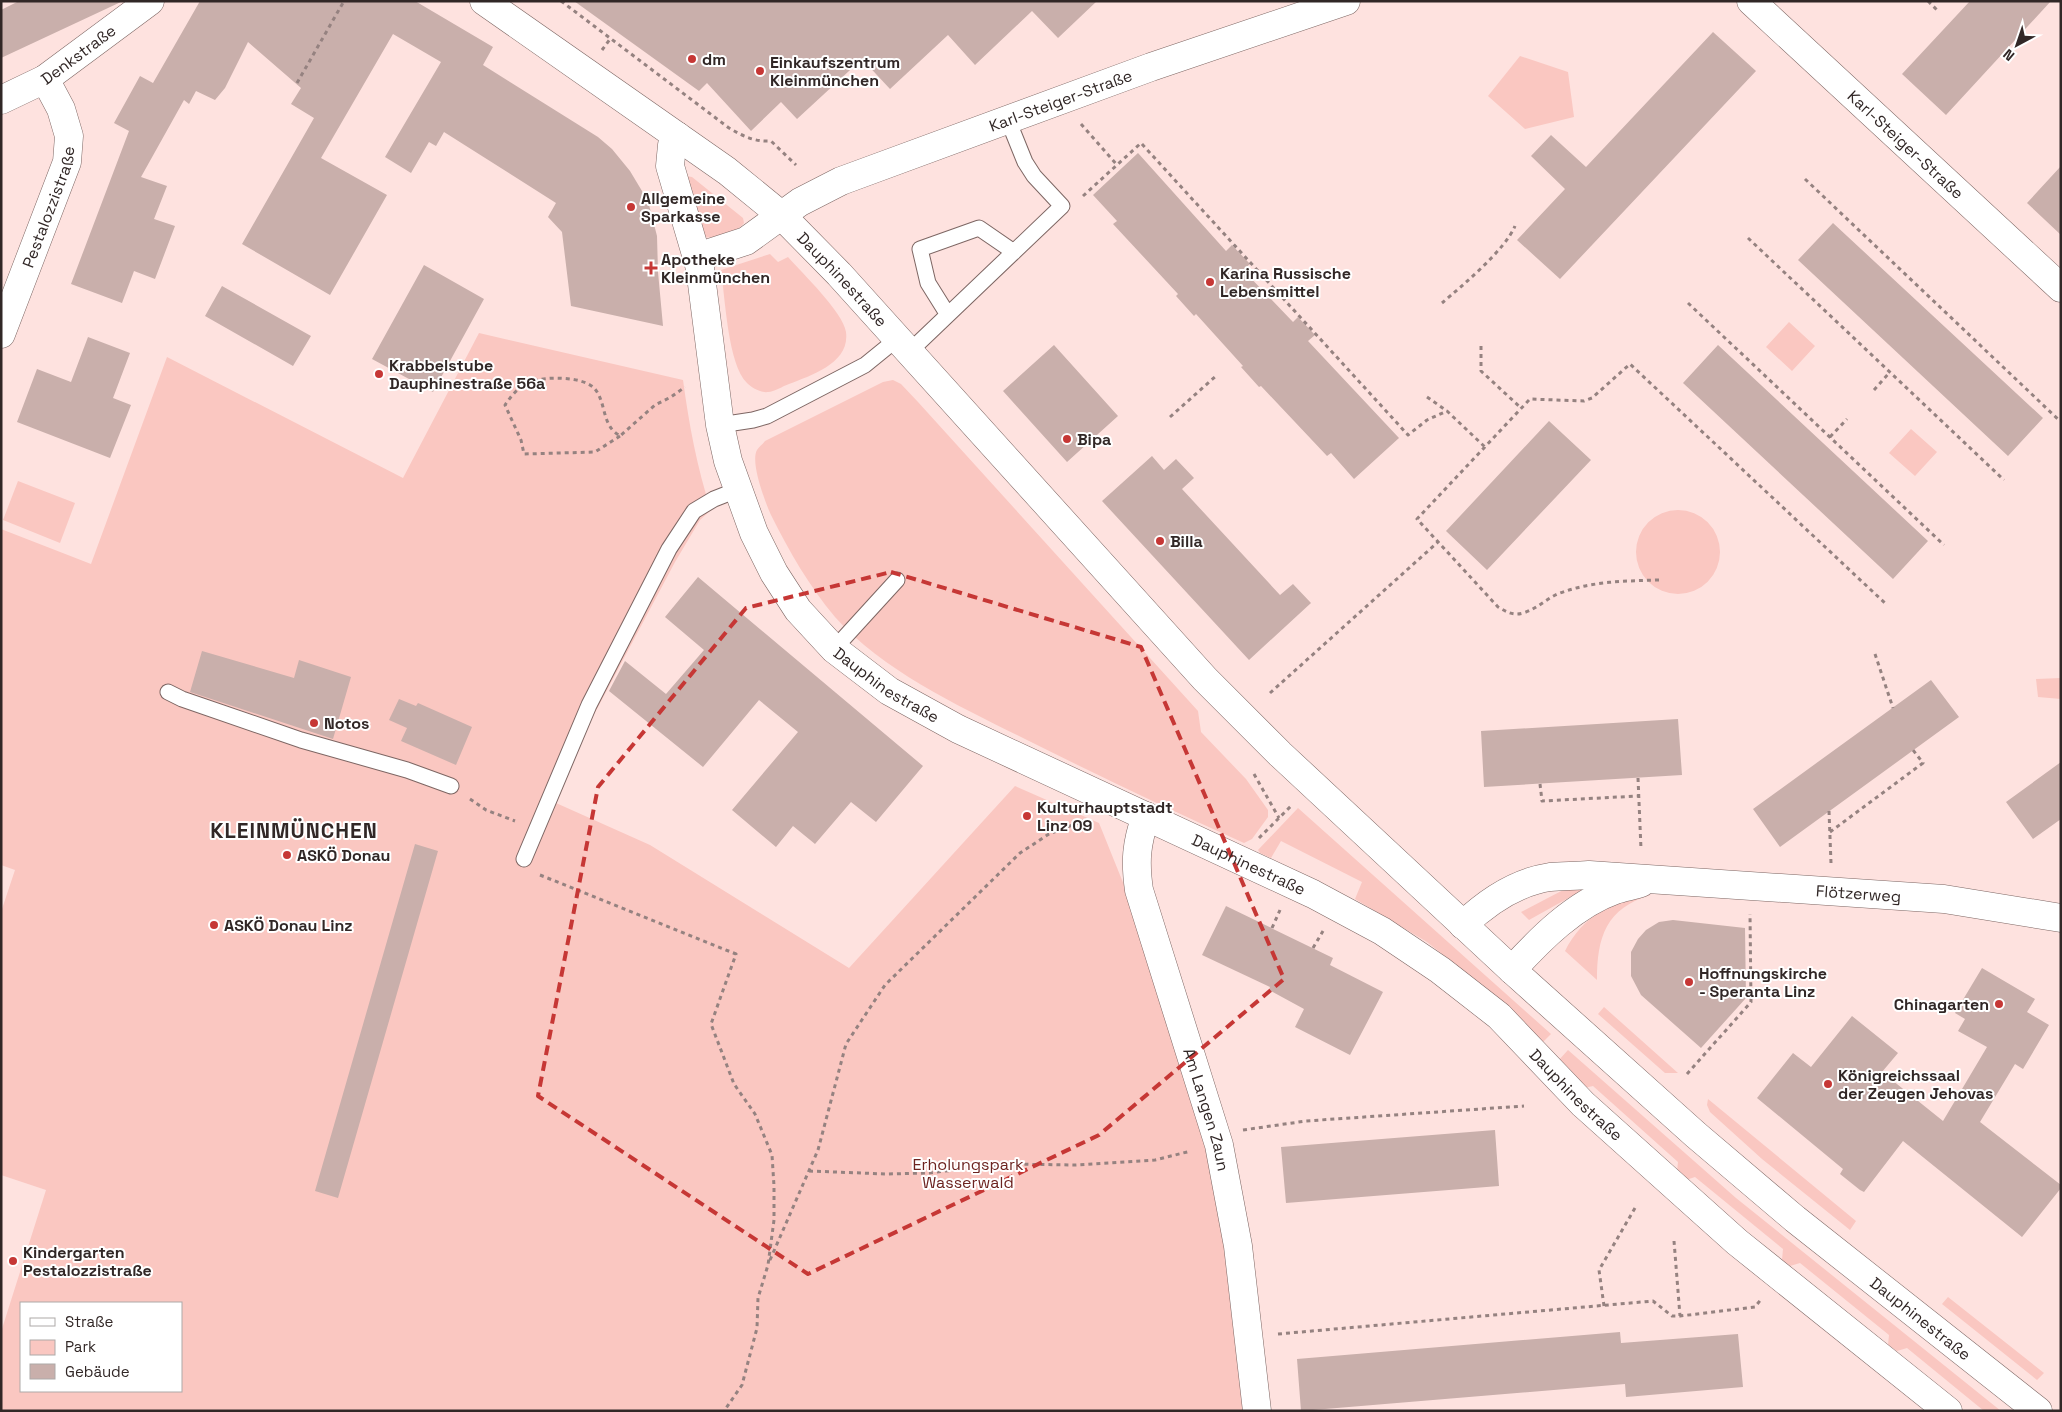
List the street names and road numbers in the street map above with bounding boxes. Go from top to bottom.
street label: Denkstraße [36,20,120,89]
street label: Karl-Steiger-Straße [986,64,1135,136]
street label: Karl-Steiger-Straße [1843,85,1968,203]
street label: Pestalozzistraße [17,146,79,270]
street label: Dauphinestraße [793,227,892,331]
street label: Dauphinestraße [829,642,943,727]
street label: Dauphinestraße [1189,829,1309,900]
street label: Flötzerweg [1815,880,1902,907]
street label: Dauphinestraße [1525,1044,1627,1145]
street label: Am Langen Zaun [1179,1045,1234,1173]
street label: Dauphinestraße [1866,1272,1975,1365]

